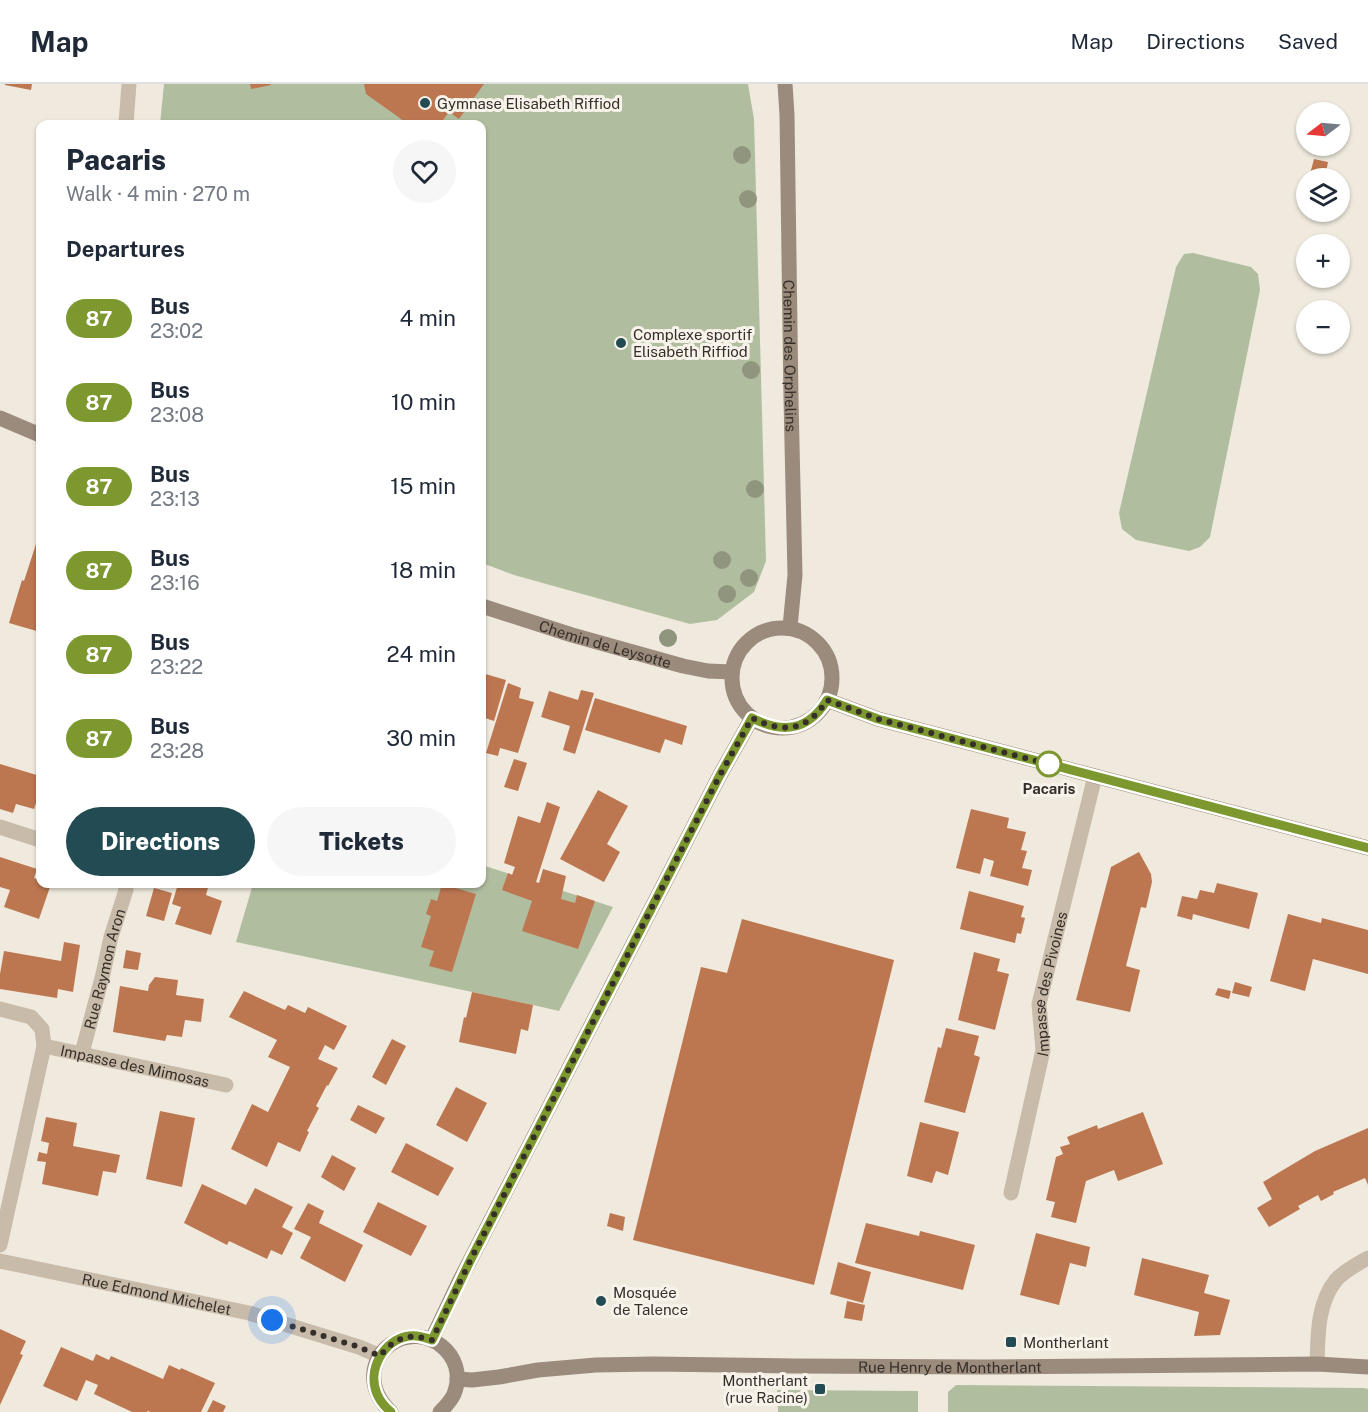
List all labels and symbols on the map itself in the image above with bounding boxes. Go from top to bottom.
place label: Gymnase Elisabeth Riffiod [437,95,620,112]
marker: Gymnase Elisabeth Riffiod [418,96,432,110]
north arrow [1296,102,1350,156]
street label: Chemin des Orphelins [781,280,800,432]
place label: Complexe sportif Elisabeth Riffiod [633,326,752,360]
marker: Complexe sportif Elisabeth Riffiod [614,336,628,350]
street label: Chemin de Leysotte [537,616,673,671]
marker: Pacaris [1036,751,1062,777]
place label: Pacaris [1023,780,1076,797]
street label: Rue Raymon Aron [80,906,128,1031]
street label: Impasse des Pivoines [1030,910,1070,1058]
street label: Impasse des Mimosas [59,1041,211,1090]
street label: Rue Edmond Michelet [80,1270,233,1318]
place label: Mosquée de Talence [613,1284,688,1318]
marker: Mosquée de Talence [594,1294,608,1308]
your location [257,1305,287,1335]
place label: Montherlant [1023,1334,1109,1351]
marker: Montherlant [1004,1335,1018,1349]
street label: Rue Henry de Montherlant [858,1358,1042,1376]
place label: Montherlant (rue Racine) [722,1372,808,1406]
marker: Montherlant (rue Racine) [813,1382,827,1396]

